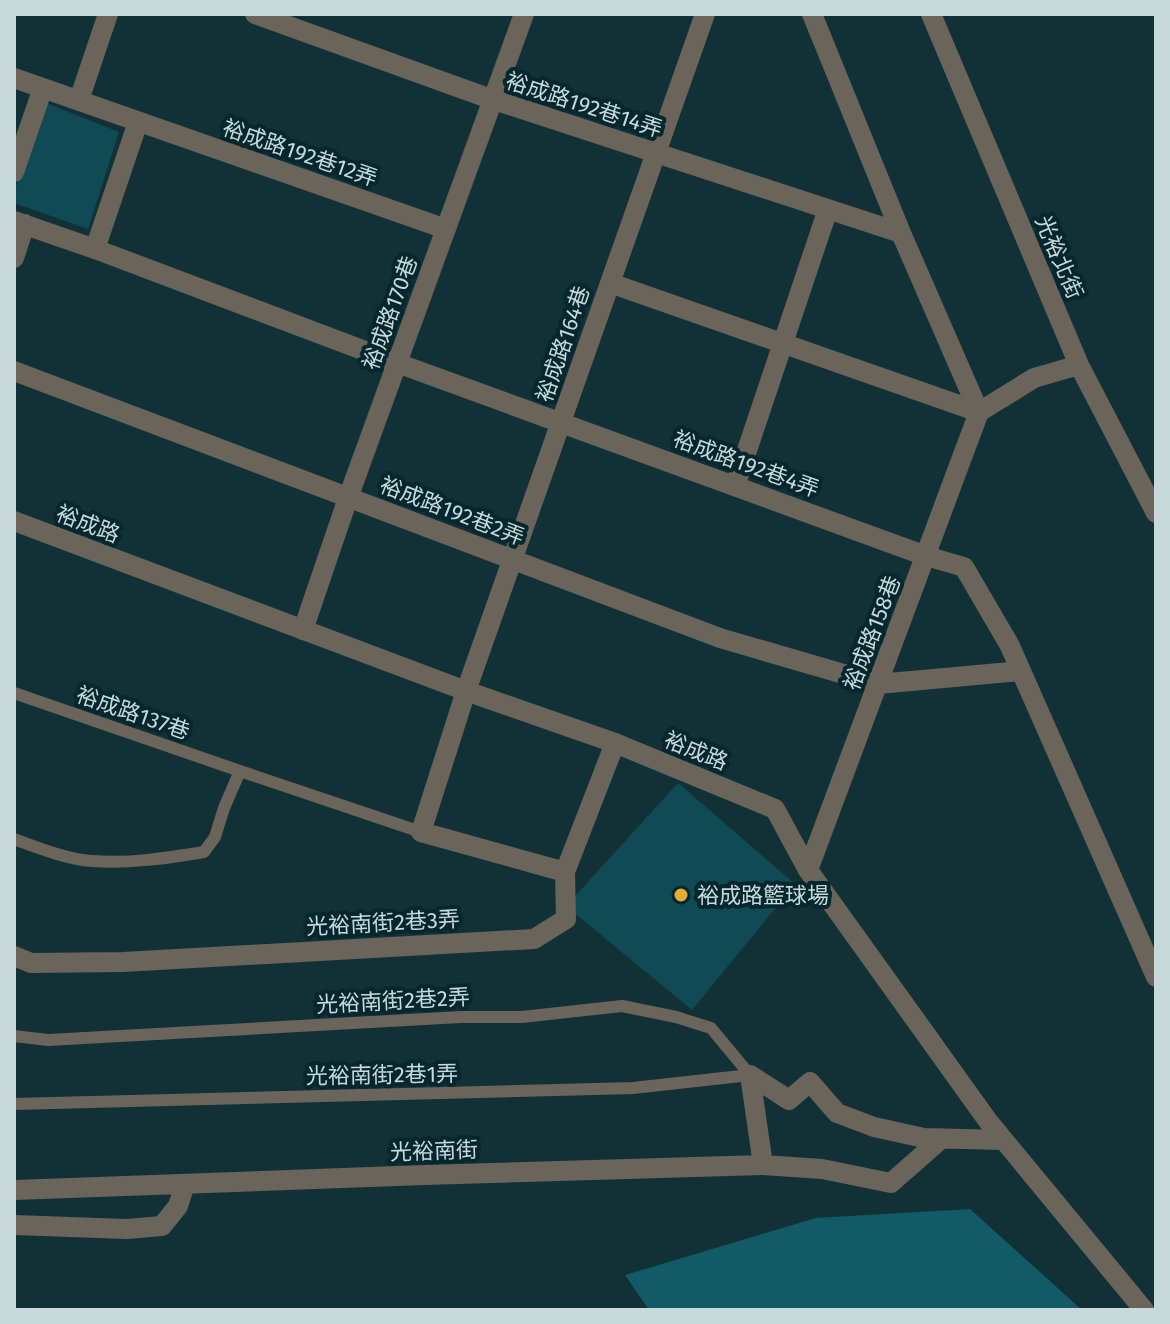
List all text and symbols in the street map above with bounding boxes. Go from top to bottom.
street label: 裕成路192巷14弄 [502,67,666,143]
street label: 裕成路192巷12弄 [219,114,381,192]
street label: 光裕北街 [1029,211,1089,303]
street label: 裕成路170巷 [357,252,423,374]
street label: 裕成路164巷 [531,282,595,406]
street label: 裕成路192巷4弄 [669,425,823,503]
street label: 裕成路192巷2弄 [376,471,528,551]
street label: 裕成路 [52,500,124,548]
street label: 裕成路158巷 [838,572,906,694]
street label: 裕成路137巷 [73,681,193,745]
street label: 裕成路 [660,726,732,776]
place label: 裕成路籃球場 [697,882,829,909]
marker: 裕成路籃球場 [672,886,690,904]
street label: 光裕南街2巷3弄 [305,905,461,941]
street label: 光裕南街2巷2弄 [316,983,470,1019]
street label: 光裕南街2巷1弄 [306,1060,458,1090]
street label: 光裕南街 [390,1136,478,1166]

